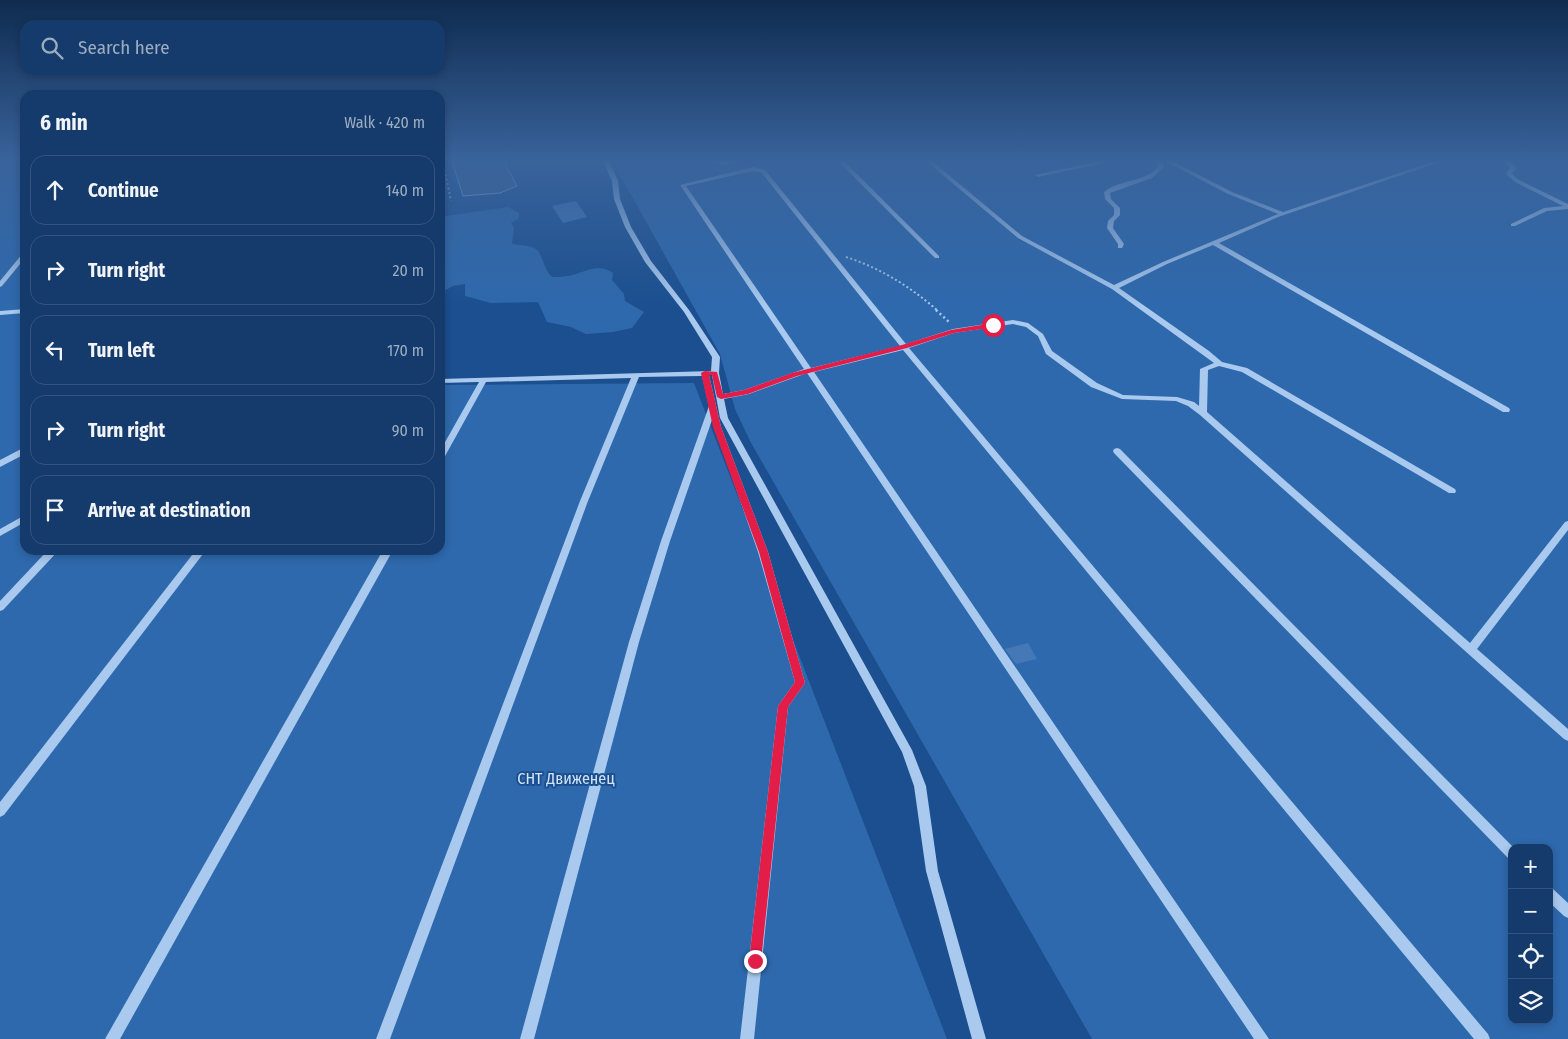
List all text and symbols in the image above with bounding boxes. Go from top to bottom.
search box [20,20,445,75]
icon: search [38,34,66,62]
text: Search here [78,36,170,59]
text: 6 min [40,110,88,136]
text: Walk · 420 m [344,113,425,132]
icon: ahead [41,176,69,204]
text: Continue [88,179,159,202]
text: 140 m [386,181,424,200]
icon: right [41,256,69,284]
text: Turn right [88,259,165,282]
text: 20 m [393,261,424,280]
route start [982,314,1005,337]
icon: left [41,336,69,364]
text: Turn left [88,339,155,362]
text: 170 m [387,341,424,360]
icon: right [41,416,69,444]
text: Turn right [88,419,165,442]
text: 90 m [392,421,424,440]
icon: arrive [41,496,69,524]
text: Arrive at destination [88,499,251,522]
park label: СНТ Движенец [517,769,615,788]
map controls [1508,844,1553,1024]
button: + [1508,844,1553,889]
button: − [1508,889,1553,934]
button: locate [1508,934,1553,979]
route end [744,950,767,973]
button: layers [1508,979,1553,1024]

